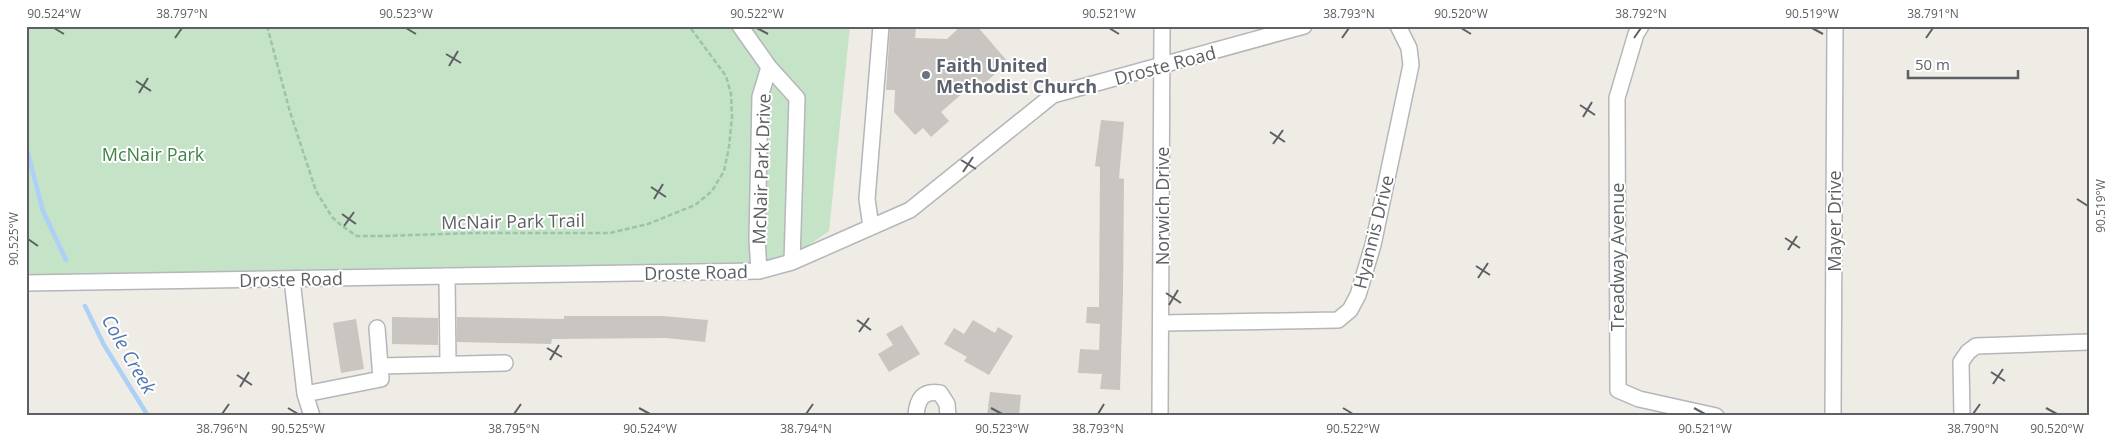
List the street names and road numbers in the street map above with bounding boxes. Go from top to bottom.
street label: Droste Road [1112,40,1218,90]
street label: McNair Park Drive [746,93,776,245]
street label: Norwich Drive [1150,147,1174,265]
street label: Mayer Drive [1822,170,1846,272]
street label: Hyannis Drive [1347,173,1399,291]
street label: Treadway Avenue [1605,183,1629,331]
street label: McNair Park Trail [441,208,585,234]
street label: Droste Road [644,259,748,285]
street label: Droste Road [239,266,343,292]

